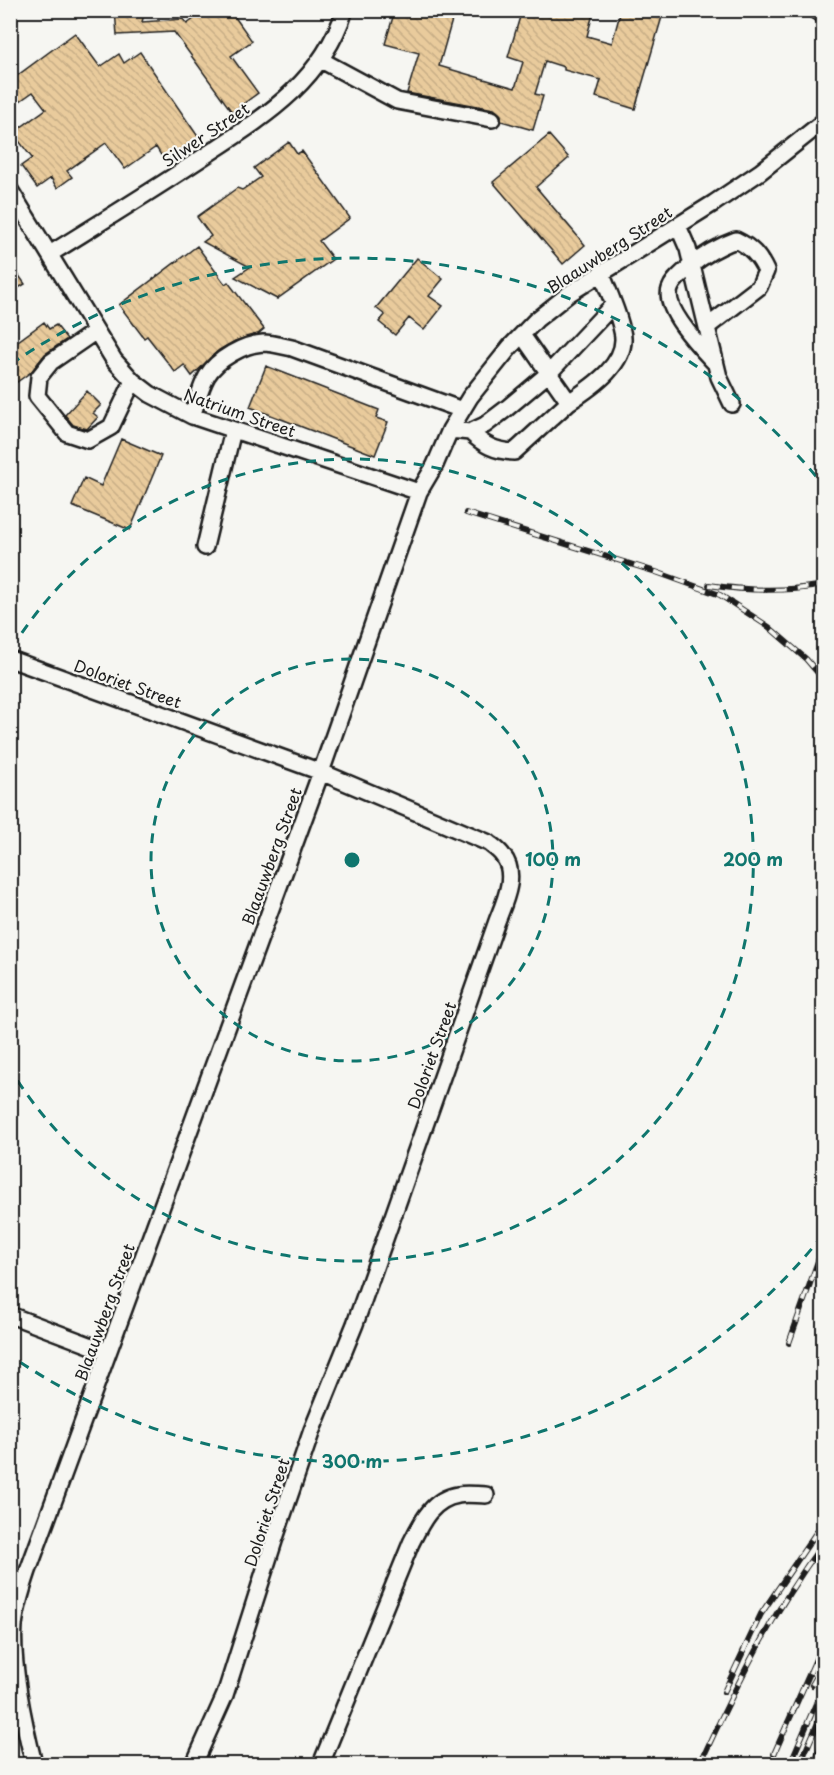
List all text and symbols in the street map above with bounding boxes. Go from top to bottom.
street label: Silwer Street [156,96,254,172]
street label: Blaauwberg Street [542,199,677,298]
street label: Natrium Street [181,382,300,442]
street label: Doloriet Street [71,652,185,714]
street label: Blaauwberg Street [235,783,307,928]
text: 100 m [525,845,581,872]
text: 200 m [723,845,783,872]
centre of rings [342,850,362,870]
street label: Doloriet Street [400,998,462,1112]
street label: Blaauwberg Street [68,1239,140,1384]
text: 300 m [322,1447,382,1474]
street label: Doloriet Street [237,1454,295,1569]

